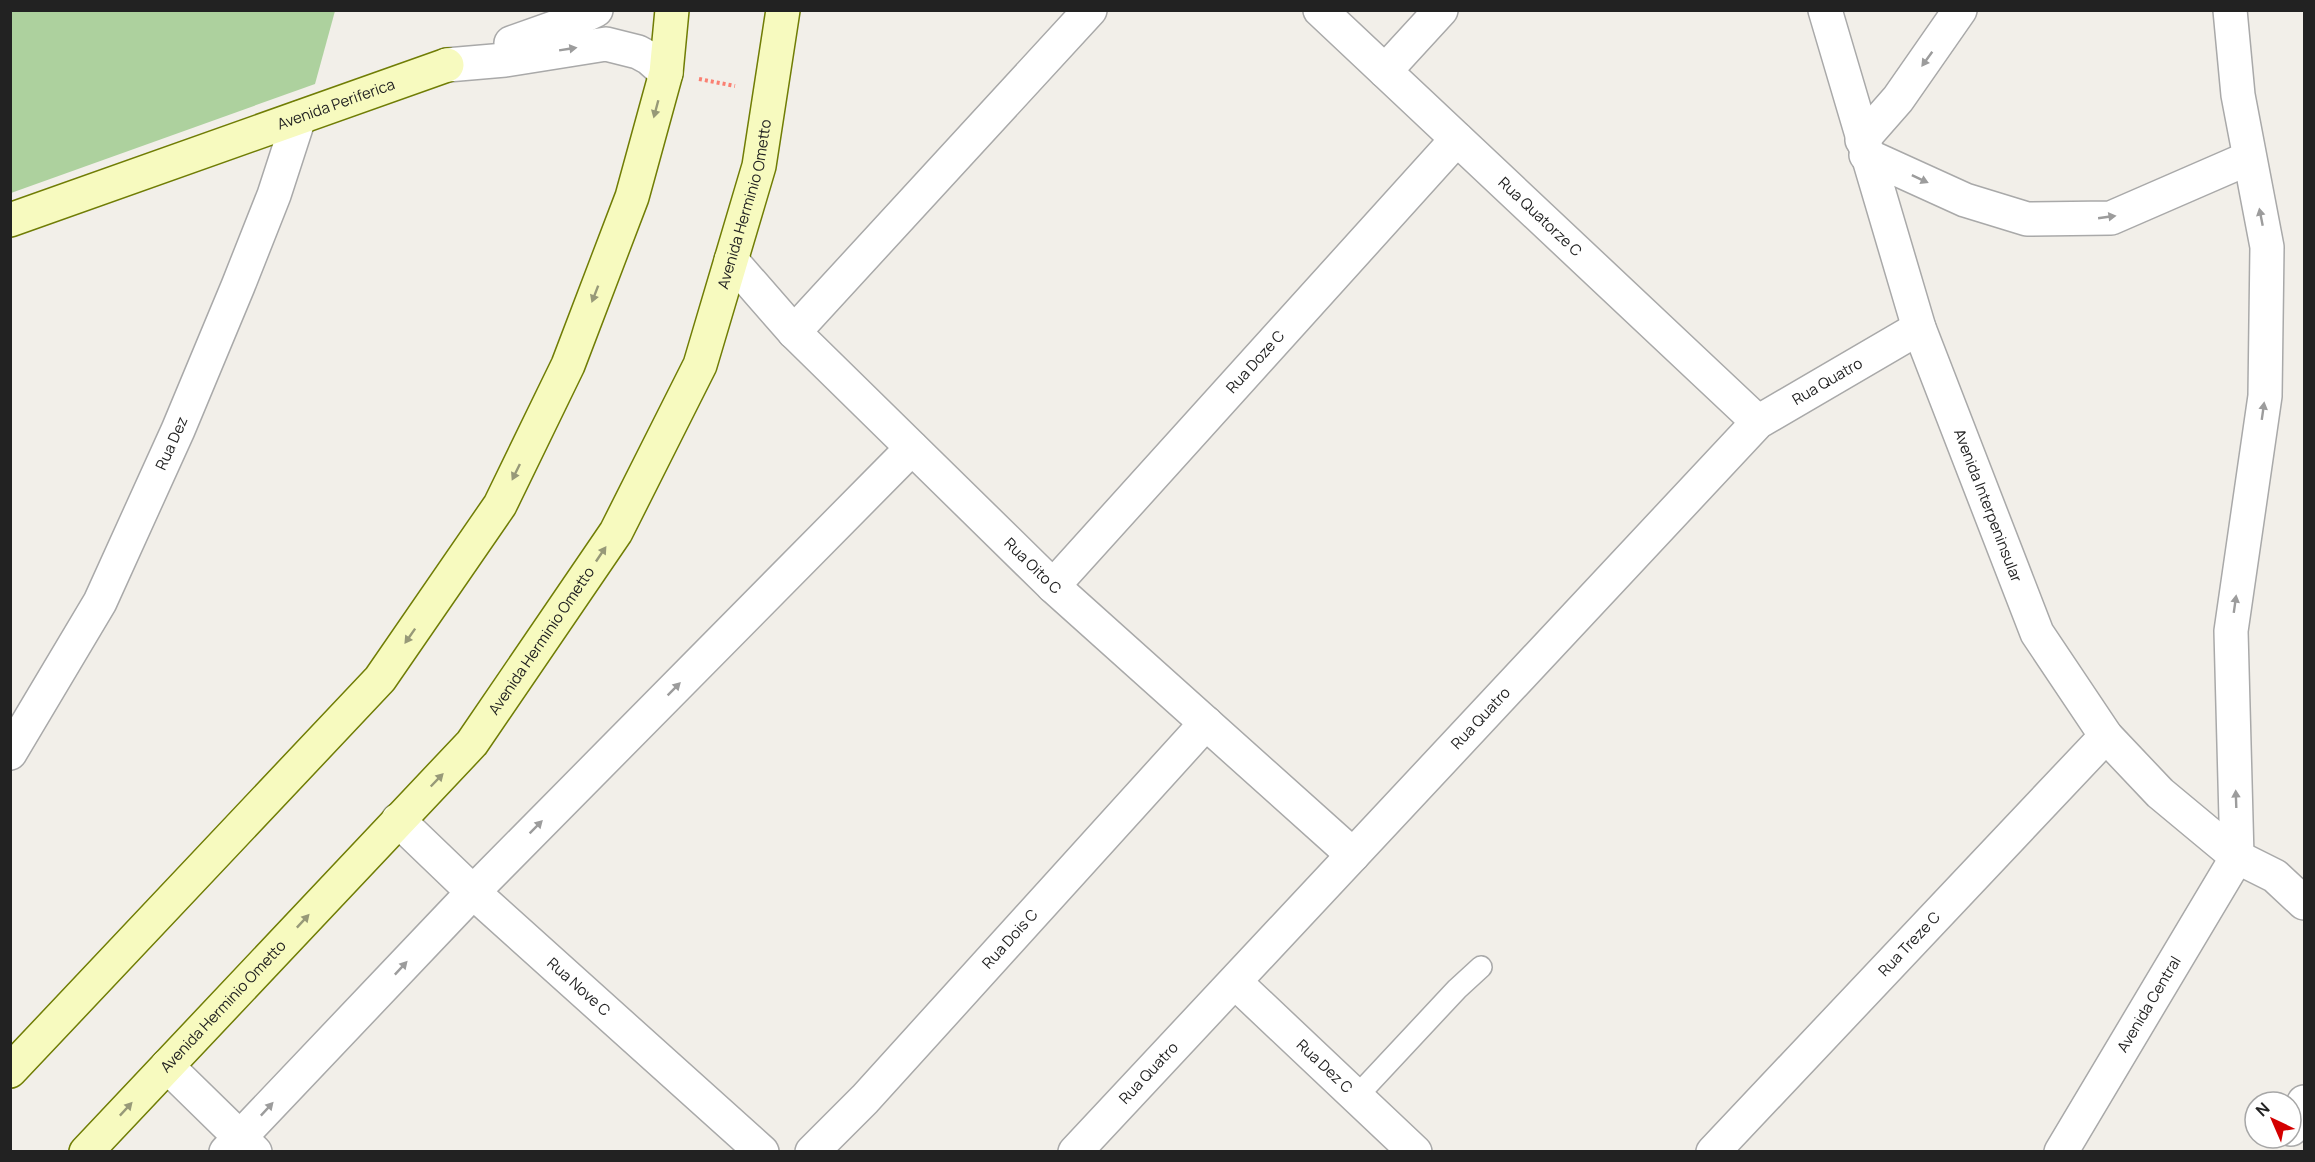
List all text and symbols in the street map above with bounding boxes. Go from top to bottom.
one-way arrow [558,44,577,53]
one-way arrow [1921,50,1933,66]
street label: Avenida Periferica [274,73,398,134]
one-way arrow [651,101,660,119]
street label: Avenida Herminio Ometto [712,118,776,291]
street label: Rua Quatorze C [1494,172,1587,261]
one-way arrow [1911,175,1928,184]
one-way arrow [2256,207,2265,226]
one-way arrow [2098,213,2117,222]
one-way arrow [590,286,600,304]
street label: Rua Doze C [1221,325,1289,398]
street label: Rua Quatro [1788,352,1866,410]
one-way arrow [2258,402,2267,421]
street label: Rua Dez [150,413,192,473]
street label: Avenida Interpeninsular [1949,426,2028,586]
one-way arrow [512,464,521,481]
street label: Rua Oito C [1000,533,1066,599]
one-way arrow [595,547,607,563]
street label: Avenida Herminio Ometto [483,562,599,719]
one-way arrow [2230,595,2239,614]
one-way arrow [404,627,416,643]
one-way arrow [666,682,681,696]
street label: Rua Quatro [1446,682,1515,754]
one-way arrow [430,772,444,787]
one-way arrow [2231,789,2240,808]
one-way arrow [529,821,543,835]
street label: Rua Dois C [977,904,1043,973]
street label: Rua Treze C [1873,907,1945,981]
one-way arrow [296,914,310,929]
street label: Avenida Herminio Ometto [155,935,291,1077]
street label: Avenida Central [2112,952,2186,1056]
street label: Rua Nove C [543,953,615,1021]
one-way arrow [394,960,408,975]
street label: Rua Dez C [1292,1034,1358,1098]
street label: Rua Quatro [1114,1037,1183,1108]
north arrow [2243,1090,2303,1150]
text: N [2251,1097,2274,1121]
one-way arrow [119,1102,132,1117]
one-way arrow [260,1102,274,1117]

